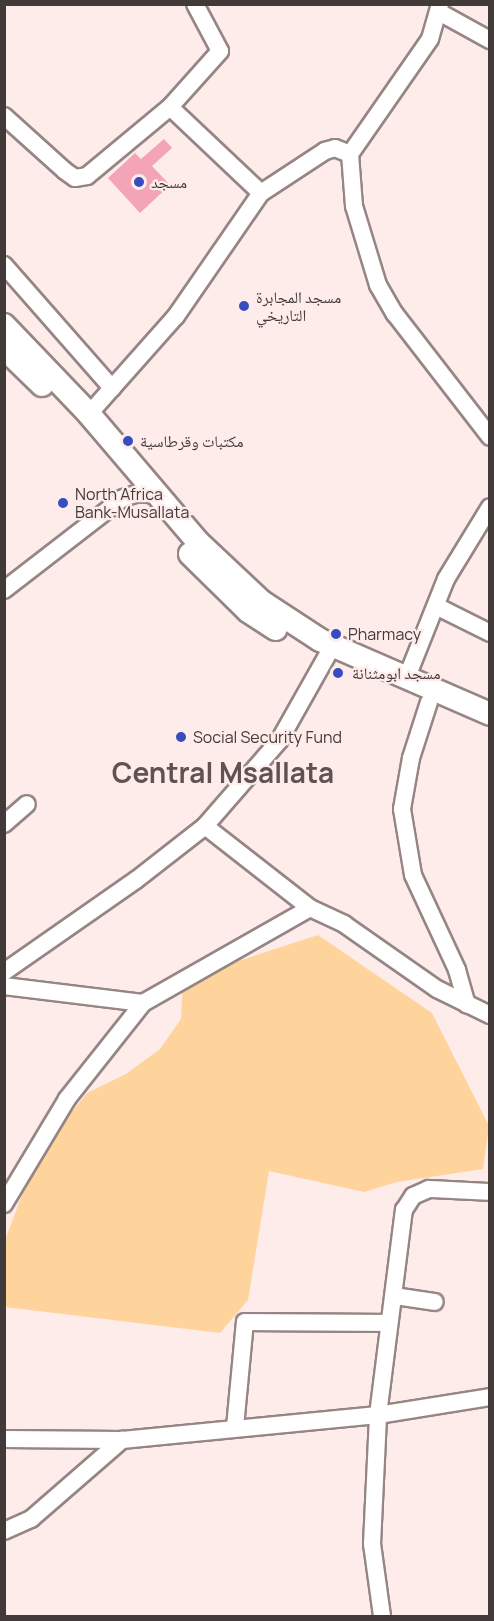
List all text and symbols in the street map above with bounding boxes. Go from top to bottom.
place label: مسجد [151,172,187,192]
marker: مسجد [132,175,146,189]
place label: مسجد المجابرة التاريخي [256,287,341,325]
marker: مسجد المجابرة التاريخي [237,299,251,313]
place label: مكتبات وقرطاسية [140,431,243,451]
marker: مكتبات وقرطاسية [121,434,135,448]
place label: North Africa Bank-Musallata [75,484,189,522]
marker: North Africa Bank-Musallata [56,496,70,510]
place label: Pharmacy [348,624,421,644]
marker: Pharmacy [329,627,343,641]
place label: مسجد ابومثنانة [352,663,440,683]
marker: مسجد ابومثنانة [329,664,347,682]
place label: Social Security Fund [193,727,342,747]
marker: Social Security Fund [174,730,188,744]
district label: Central Msallata [112,755,334,789]

